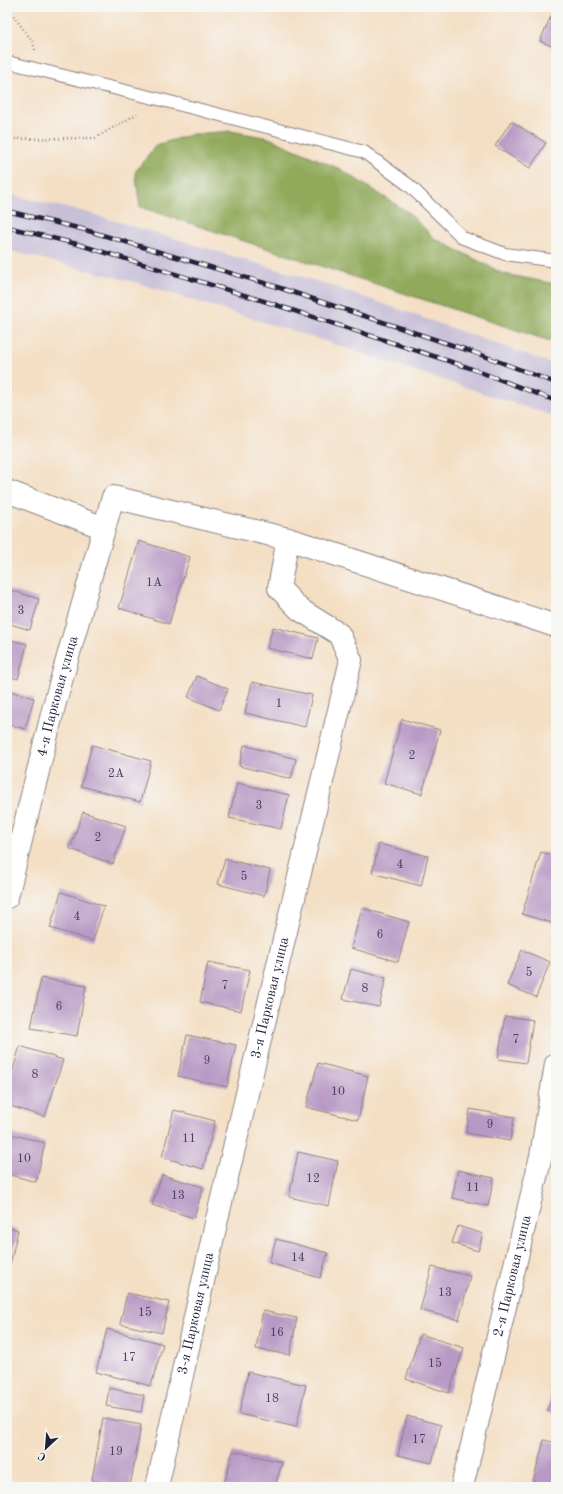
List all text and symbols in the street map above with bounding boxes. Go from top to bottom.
house number: 1А [146,577,162,589]
house number: 3 [18,605,24,617]
street label: 4-я Парковая улица [35,634,80,758]
house number: 1 [276,698,282,710]
house number: 2 [409,750,415,762]
house number: 2А [108,768,124,780]
house number: 3 [256,800,262,812]
house number: 2 [95,832,101,844]
house number: 4 [397,859,404,871]
house number: 5 [241,870,248,883]
house number: 4 [74,911,81,923]
house number: 6 [377,929,384,941]
street label: 3-я Парковая улица [249,936,291,1060]
house number: 5 [526,966,533,979]
house number: 7 [222,980,228,992]
house number: 8 [362,983,369,995]
house number: 6 [56,1001,63,1013]
house number: 7 [513,1034,519,1046]
house number: 9 [204,1055,210,1067]
house number: 8 [32,1069,39,1081]
house number: 10 [331,1086,345,1098]
house number: 9 [487,1119,493,1131]
house number: 11 [182,1133,196,1145]
house number: 10 [17,1153,31,1165]
house number: 12 [306,1173,320,1185]
house number: 11 [466,1182,480,1194]
house number: 13 [171,1190,185,1202]
street label: 2-я Парковая улица [491,1214,534,1338]
street label: 3-я Парковая улица [175,1251,216,1376]
house number: 14 [291,1252,305,1264]
house number: 13 [438,1287,452,1299]
house number: 15 [138,1306,152,1319]
house number: 16 [270,1327,284,1339]
house number: 17 [122,1352,136,1364]
house number: 15 [428,1357,442,1370]
house number: 18 [265,1393,279,1405]
north arrow [26,1428,66,1468]
house number: 17 [412,1434,426,1446]
house number: 19 [109,1446,123,1458]
text: С [37,1449,48,1462]

